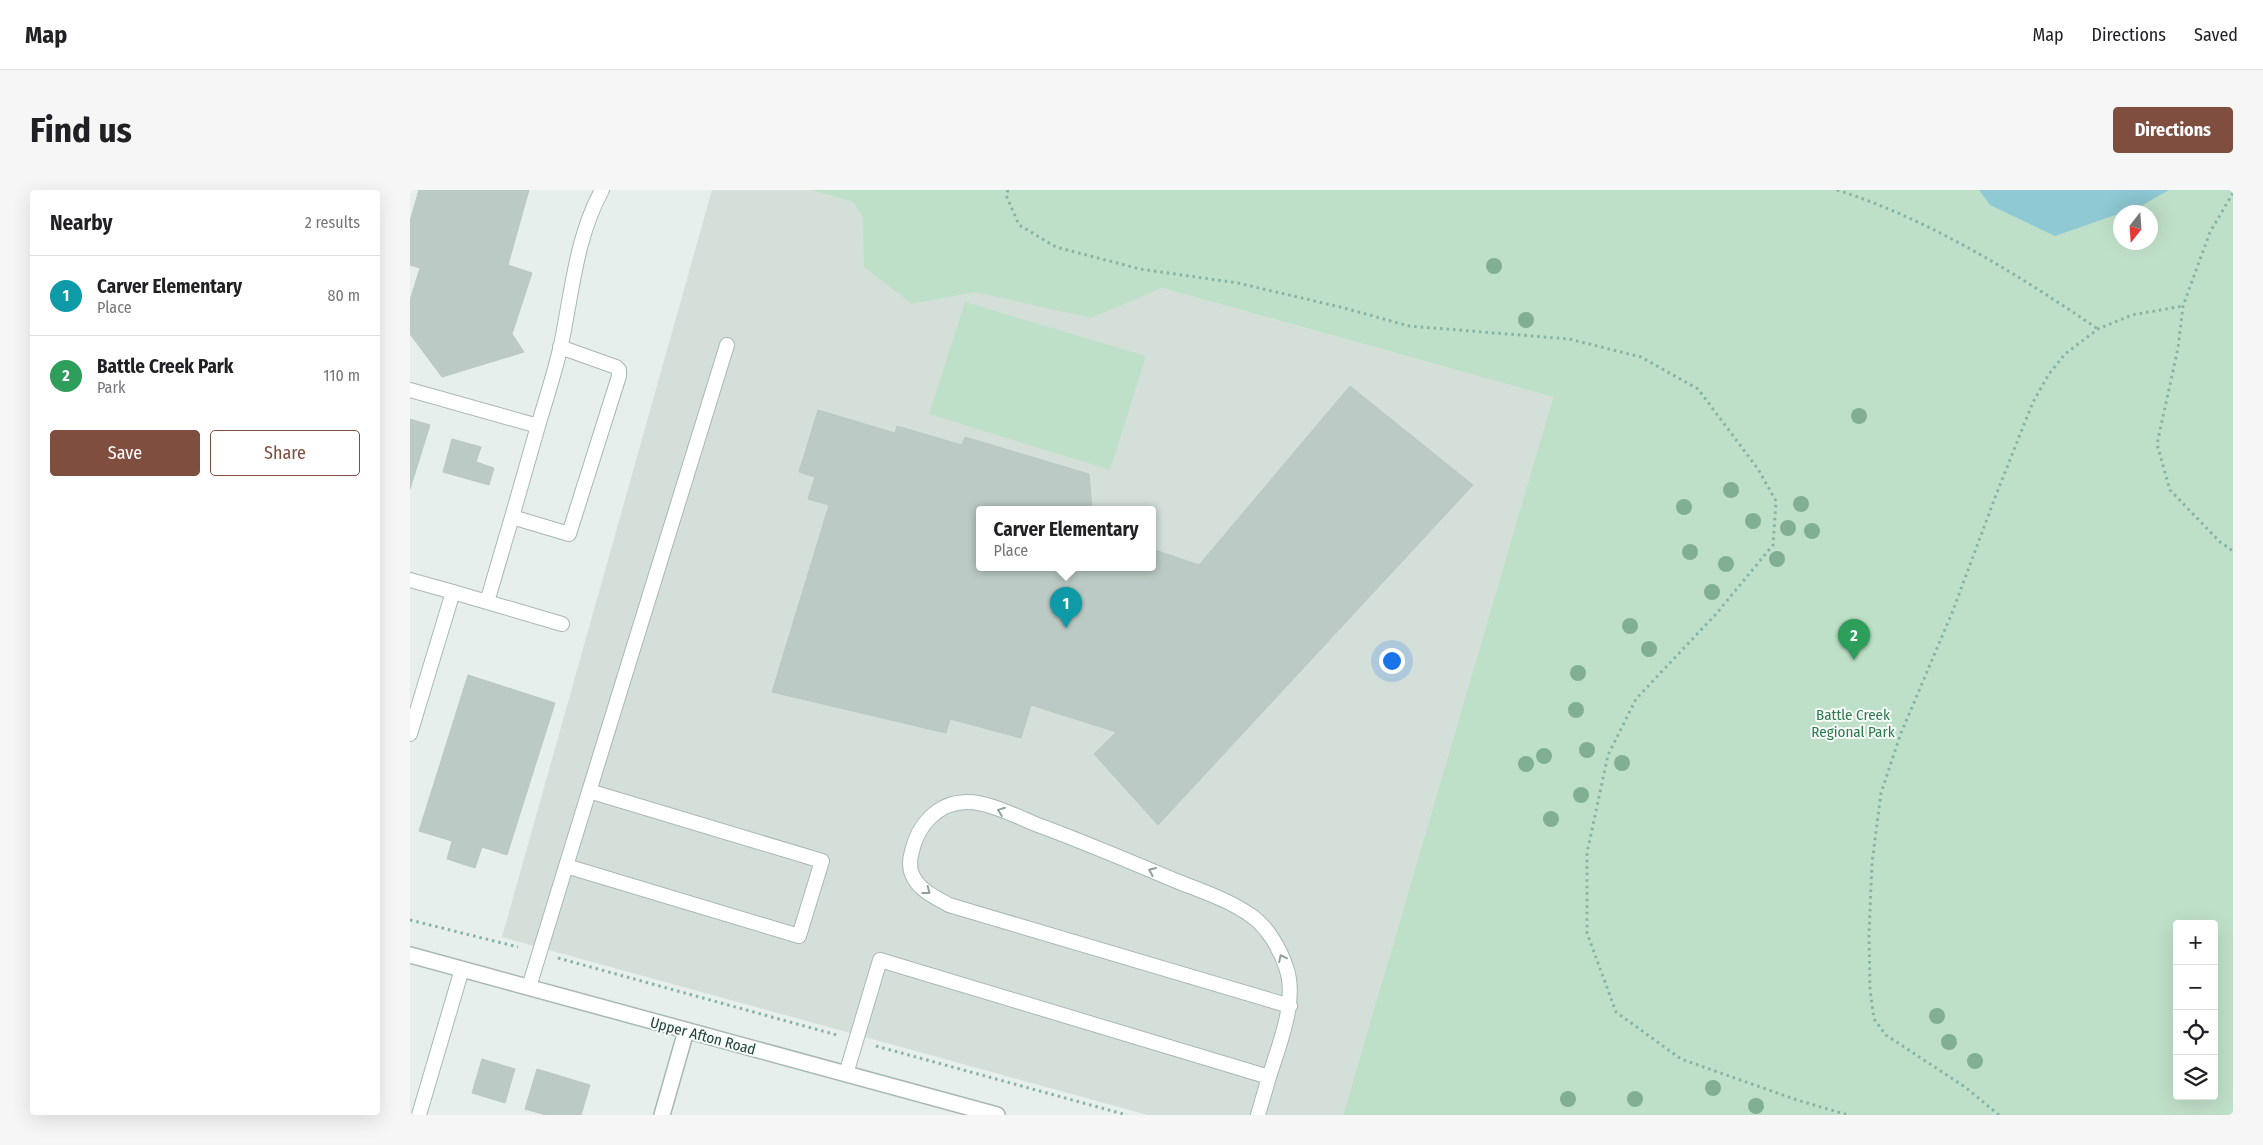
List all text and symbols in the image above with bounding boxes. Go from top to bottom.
text: Map [25,21,67,49]
text: Map [2032,24,2064,46]
text: Directions [2092,24,2166,46]
text: Saved [2194,24,2238,46]
button: Directions [2113,107,2233,153]
text: Find us [30,109,132,151]
north arrow [2113,205,2158,250]
text: Nearby [50,210,112,236]
text: 2 results [305,213,360,232]
text: Carver Elementary [97,275,242,298]
text: 1 [63,286,69,305]
text: 80 m [328,286,360,305]
text: Place [97,298,132,317]
text: Battle Creek Park [97,355,233,378]
text: 2 [62,366,70,385]
text: 110 m [323,366,360,385]
text: Park [97,378,125,397]
button: Save [50,430,200,476]
button: Share [210,430,360,476]
popup [976,506,1156,571]
text: Carver Elementary [993,518,1139,541]
text: Place [993,541,1028,560]
pin: 1 [1050,587,1082,628]
pin: 2 [1838,619,1870,660]
your location [1379,648,1405,674]
park label: Battle Creek Regional Park [1811,706,1895,741]
one-way arrow [997,806,1006,817]
one-way arrow [1148,866,1157,877]
one-way arrow [921,886,930,894]
map controls [2173,920,2218,1100]
button: + [2173,920,2218,965]
one-way arrow [1278,954,1289,963]
button: − [2173,965,2218,1010]
button: locate [2173,1010,2218,1055]
street label: Upper Afton Road [648,1013,758,1059]
button: layers [2173,1055,2218,1100]

